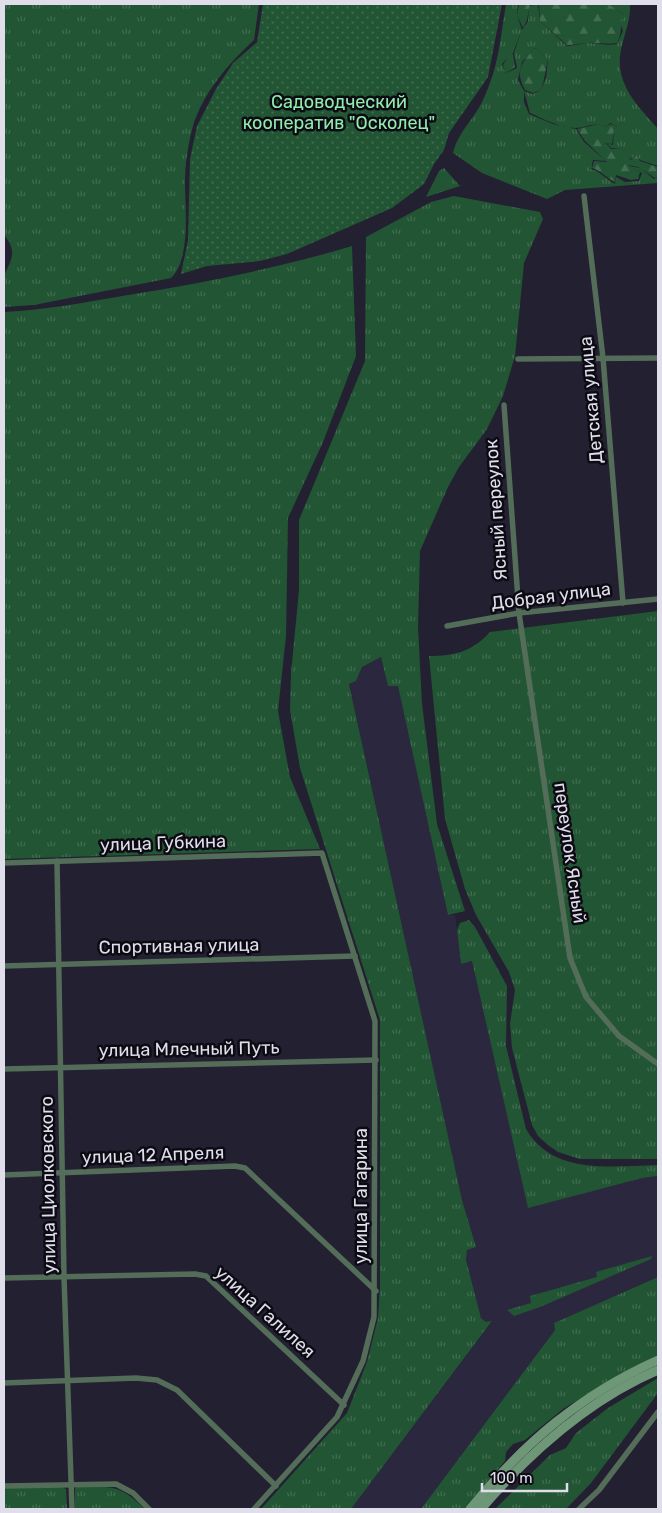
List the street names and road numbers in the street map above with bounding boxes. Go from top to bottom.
street label: Детская улица [574,336,608,464]
street label: Ясный переулок [480,438,512,582]
street label: Добрая улица [490,578,612,614]
street label: переулок Ясный [549,781,591,925]
street label: улица Губкина [100,830,226,856]
street label: Спортивная улица [98,934,260,958]
street label: улица Млечный Путь [98,1036,280,1062]
street label: улица Циолковского [35,1096,61,1274]
street label: улица Гагарина [350,1128,372,1264]
street label: улица 12 Апреля [81,1142,225,1168]
street label: улица Галилея [210,1261,320,1363]

